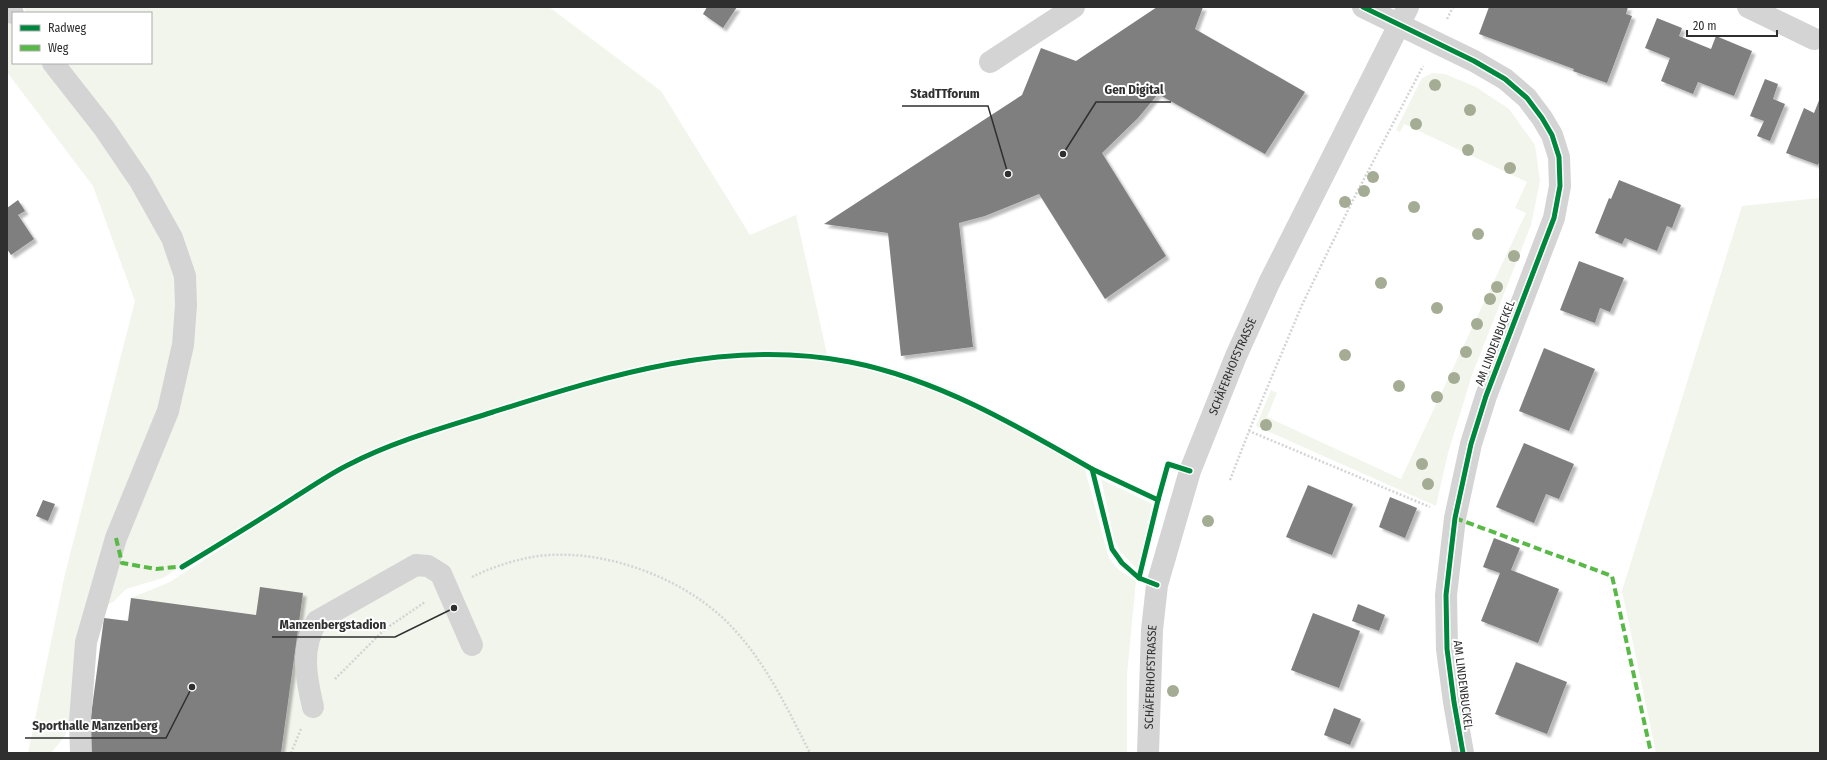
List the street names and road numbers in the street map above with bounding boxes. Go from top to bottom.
street label: AM LINDENBUCKEL [1472,298,1518,388]
street label: SCHÄFERHOFSTRASSE [1206,315,1260,417]
street label: SCHÄFERHOFSTRASSE [1141,624,1160,729]
street label: AM LINDENBUCKEL [1451,639,1476,731]

